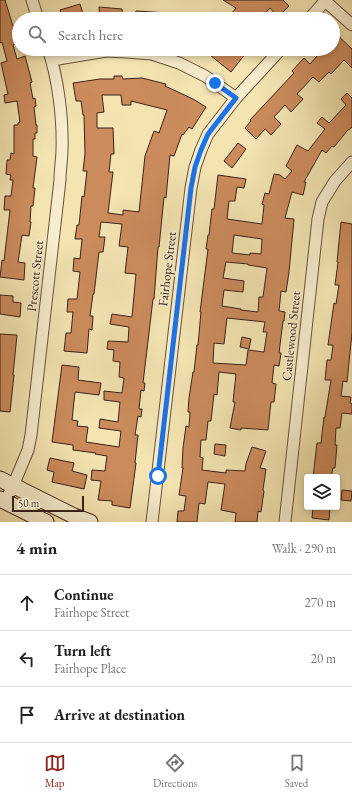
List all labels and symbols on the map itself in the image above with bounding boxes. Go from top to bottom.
route end [206,74,224,92]
street label: Fairhope Street [154,231,180,307]
street label: Prescott Street [23,240,47,312]
street label: Castlewood Street [278,290,304,382]
route start [149,467,167,485]
scale bar [12,494,84,513]

